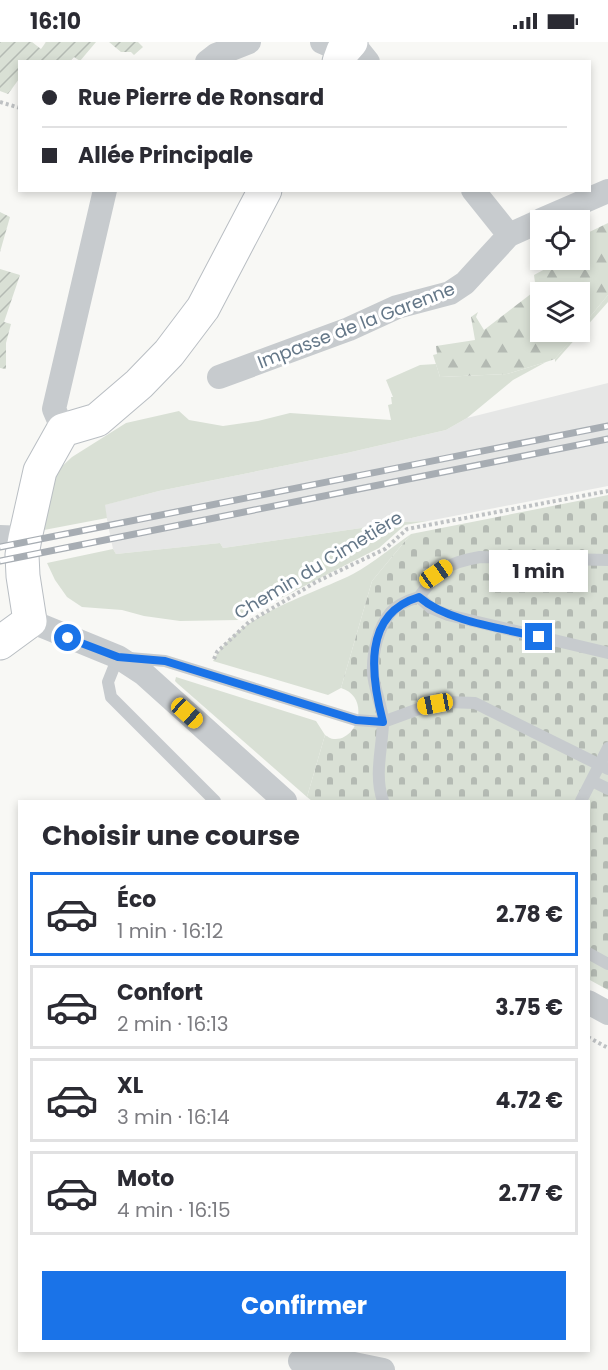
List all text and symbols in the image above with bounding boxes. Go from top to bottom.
text: 16:10 [30,6,81,37]
text: Rue Pierre de Ronsard [78,82,324,113]
text: Allée Principale [78,140,253,171]
map controls [530,210,590,342]
button: locate [530,210,590,270]
street label: Impasse de la Garenne [254,276,458,374]
button: layers [530,282,590,342]
street label: Chemin du Cimetière [229,505,407,625]
callout: 1 min [490,550,588,592]
car [416,556,456,592]
text: 1 min [512,557,565,585]
route end [525,623,552,650]
route start [54,624,81,651]
car [416,692,454,716]
car [168,694,206,732]
text: Choisir une course [42,817,300,854]
text: Éco [117,884,156,915]
icon: car [45,887,99,941]
text: 2.78 € [496,899,563,930]
text: 1 min · 16:12 [117,917,223,945]
text: Confort [117,977,203,1008]
icon: car [45,980,99,1034]
text: 3.75 € [495,992,563,1023]
text: 2 min · 16:13 [117,1010,229,1038]
text: XL [117,1070,143,1101]
icon: car [45,1073,99,1127]
text: 4.72 € [495,1085,563,1116]
text: 3 min · 16:14 [117,1103,230,1131]
text: Moto [117,1163,174,1194]
icon: car [45,1166,99,1220]
text: 2.77 € [499,1178,563,1209]
text: 4 min · 16:15 [117,1196,230,1224]
button: Confirmer [42,1271,566,1340]

